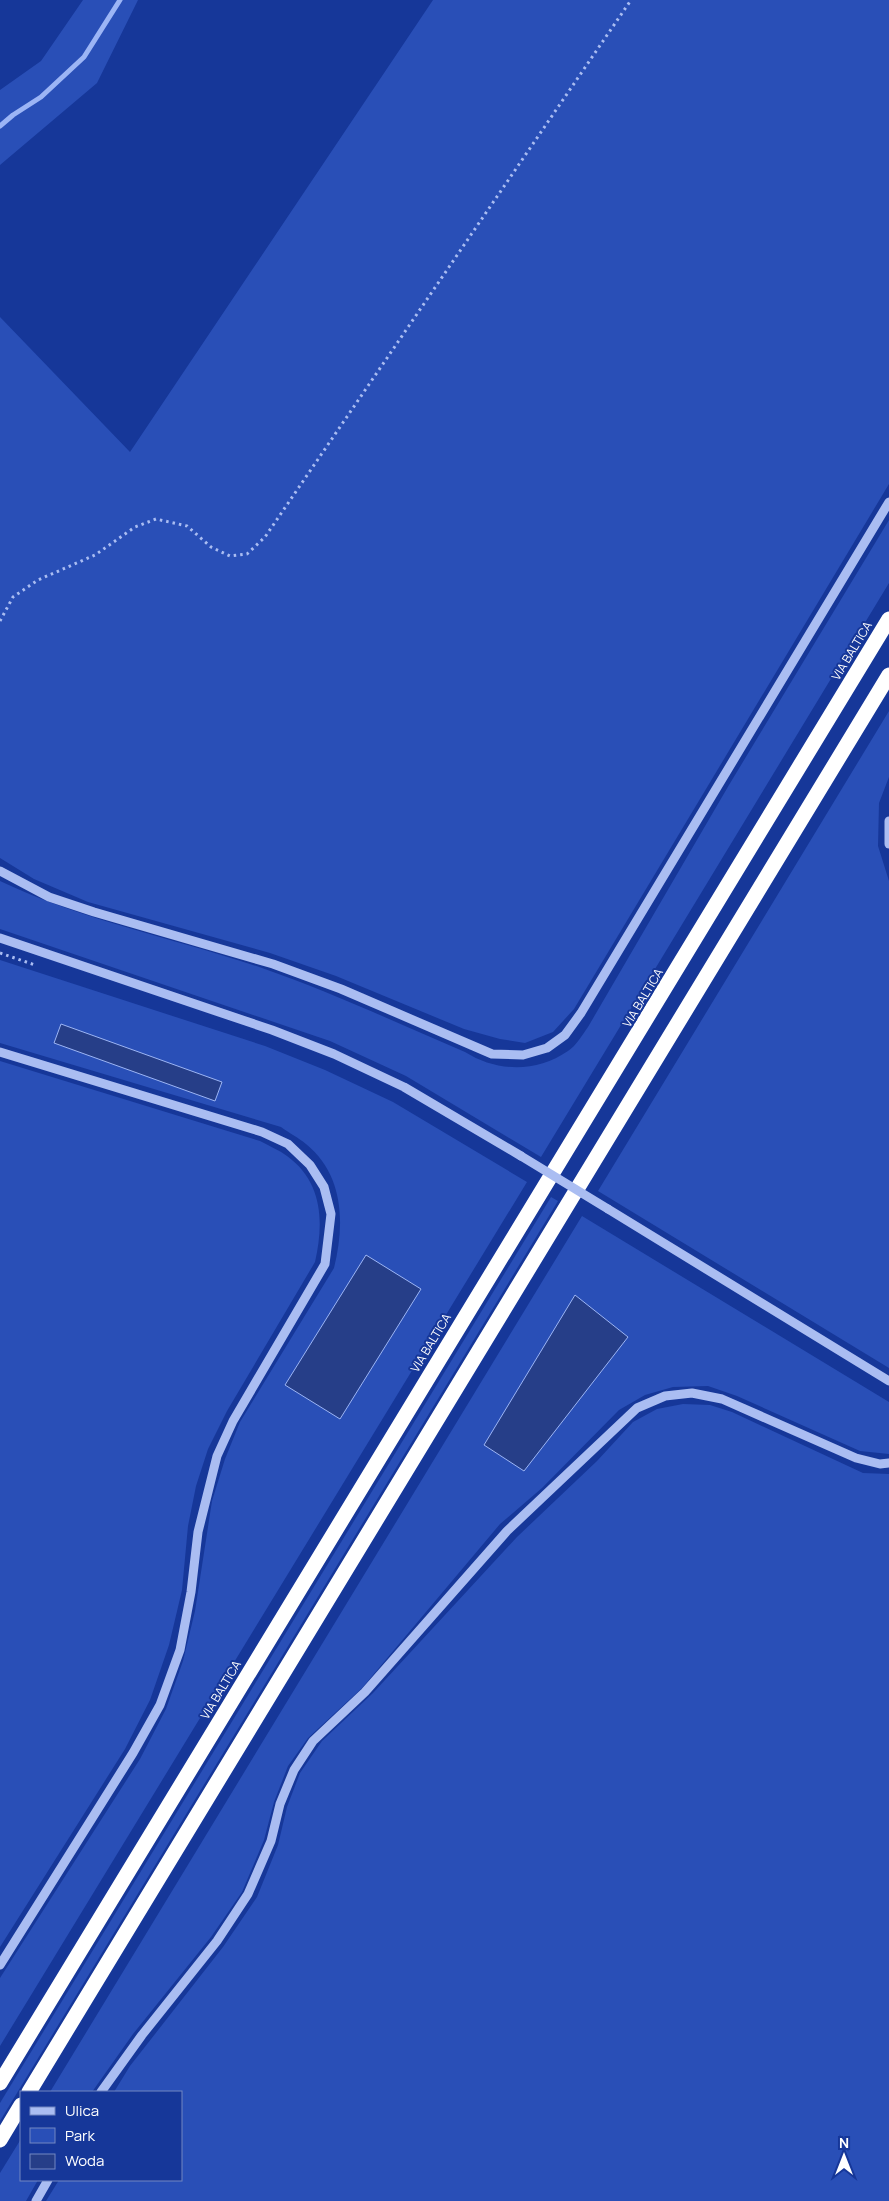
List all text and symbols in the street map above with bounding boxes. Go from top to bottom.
street label: VIA BALTICA [827,618,876,683]
street label: VIA BALTICA [618,965,667,1030]
street label: VIA BALTICA [406,1310,455,1375]
street label: VIA BALTICA [196,1657,245,1722]
legend [20,2091,182,2181]
text: Ulica [65,2100,99,2121]
text: Park [65,2125,95,2146]
north arrow [819,2131,869,2181]
text: N [839,2133,849,2152]
text: Woda [65,2150,104,2171]

